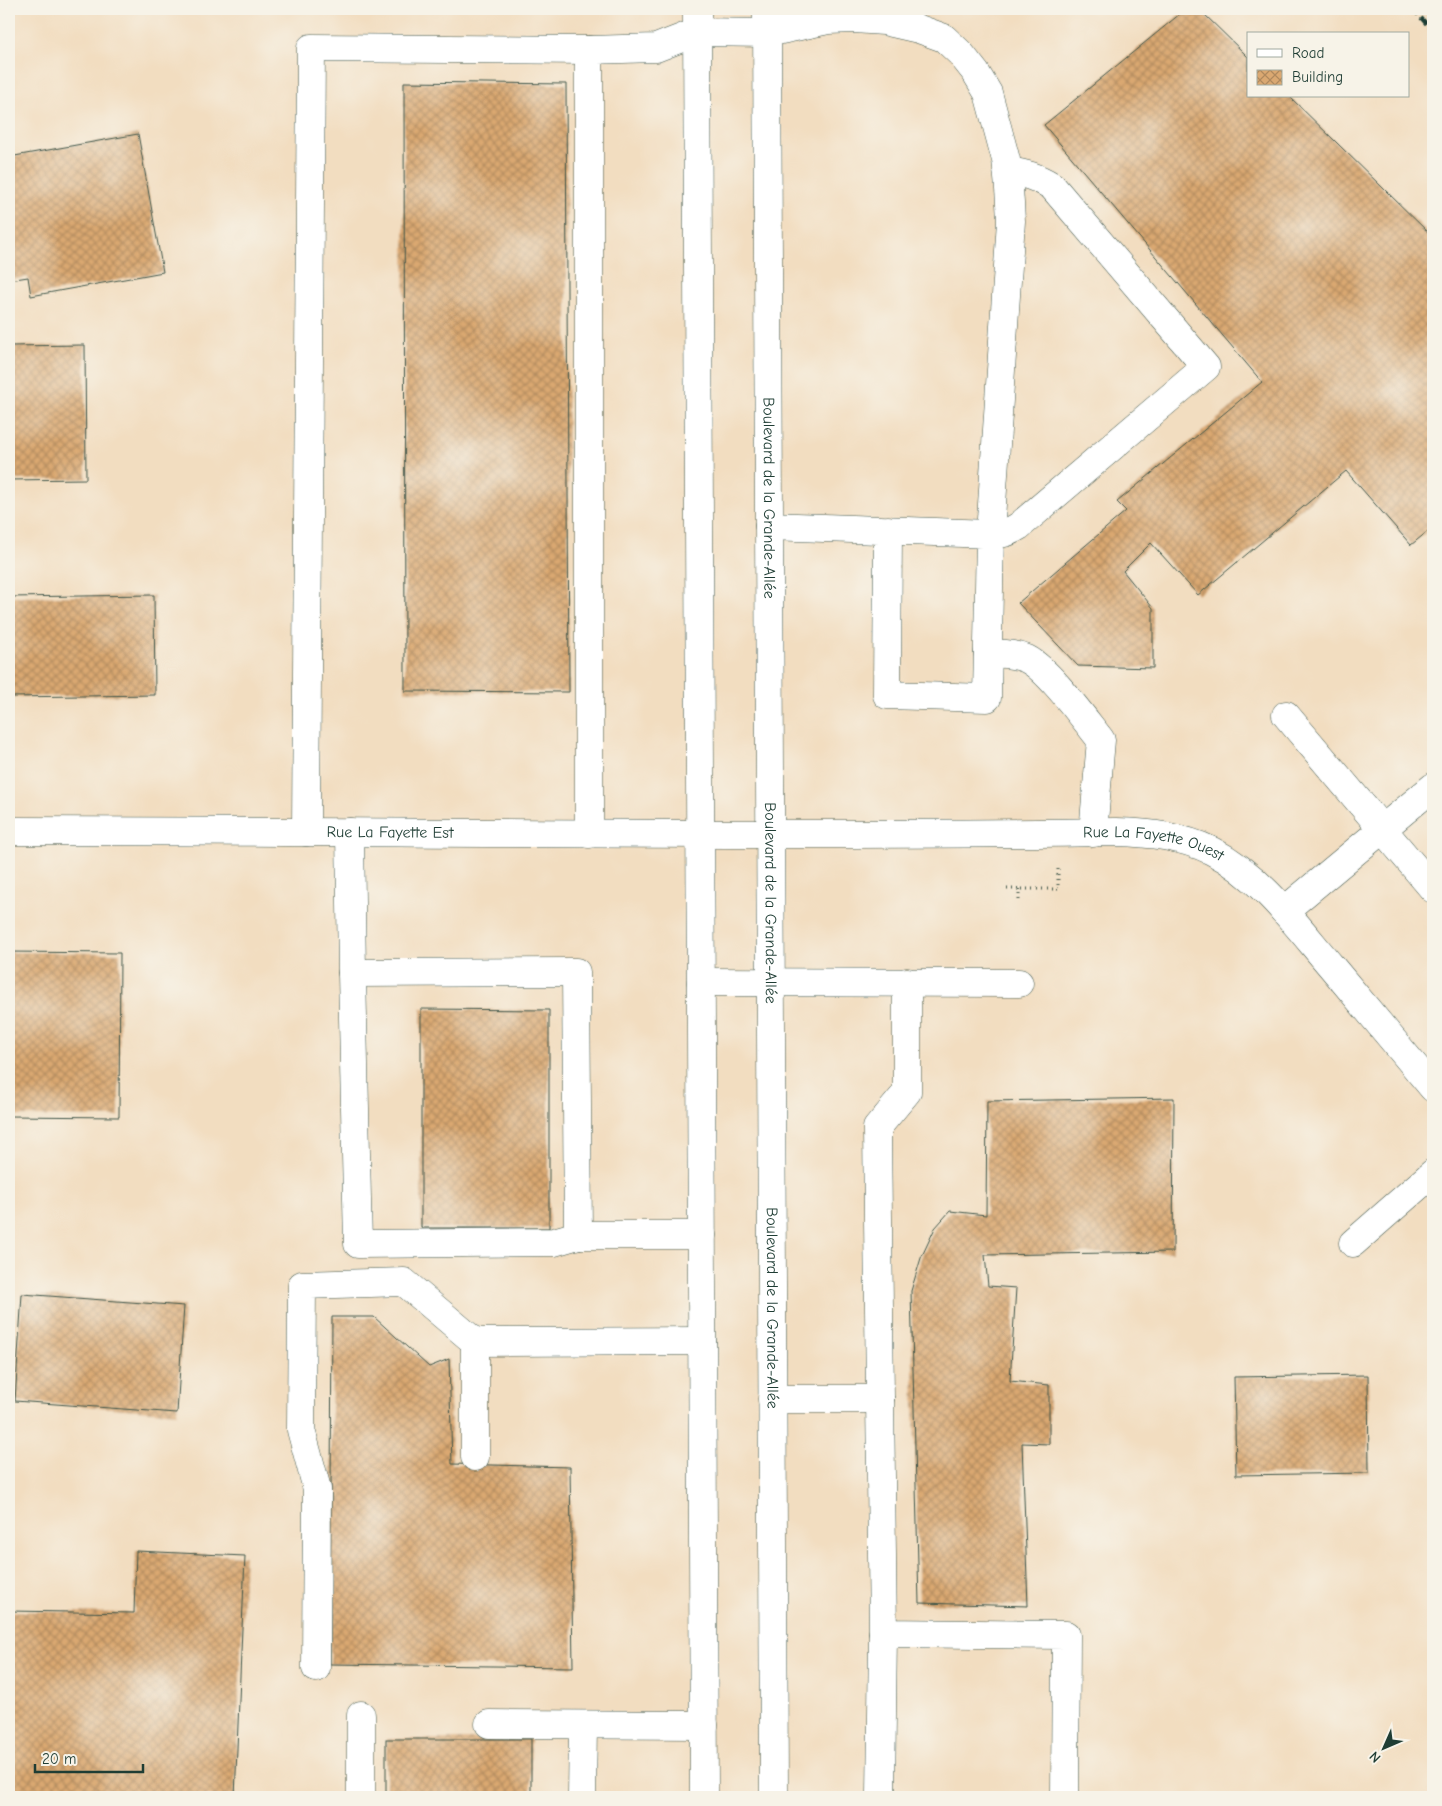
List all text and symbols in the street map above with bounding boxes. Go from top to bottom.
legend [1247,32,1410,98]
text: Road [1292,44,1324,62]
text: Building [1292,68,1343,86]
street label: Boulevard de la Grande-Allée [760,397,778,599]
street label: Boulevard de la Grande-Allée [761,802,780,1004]
street label: Rue La Fayette Est [326,823,454,842]
street label: Rue La Fayette Ouest [1083,823,1228,865]
street label: Boulevard de la Grande-Allée [763,1207,781,1409]
north arrow [1360,1724,1410,1774]
scale bar [35,1741,142,1773]
text: N [1366,1748,1384,1766]
text: 20 m [42,1750,76,1768]

